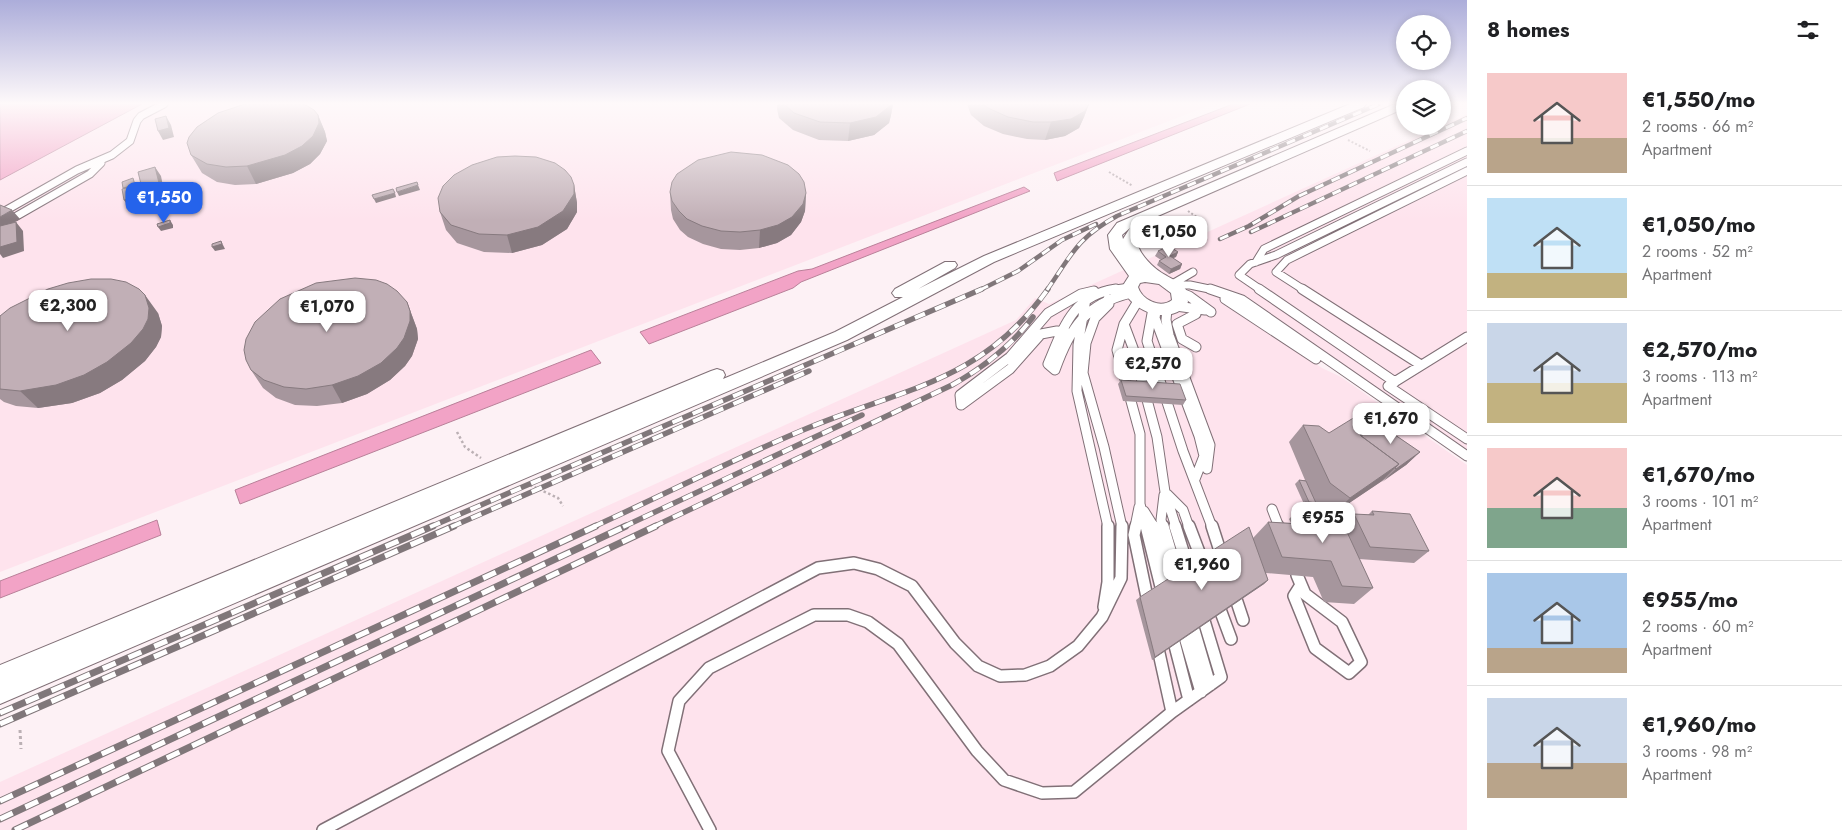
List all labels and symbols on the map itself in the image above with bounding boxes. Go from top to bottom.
pin: €1,550 [123,182,205,224]
pin: €1,050 [1128,216,1210,258]
pin: €2,300 [27,290,109,332]
pin: €1,070 [286,290,368,333]
pin: €2,570 [1112,348,1194,390]
pin: €1,670 [1350,402,1432,445]
pin: €955 [1293,502,1353,544]
pin: €1,960 [1161,548,1243,591]

